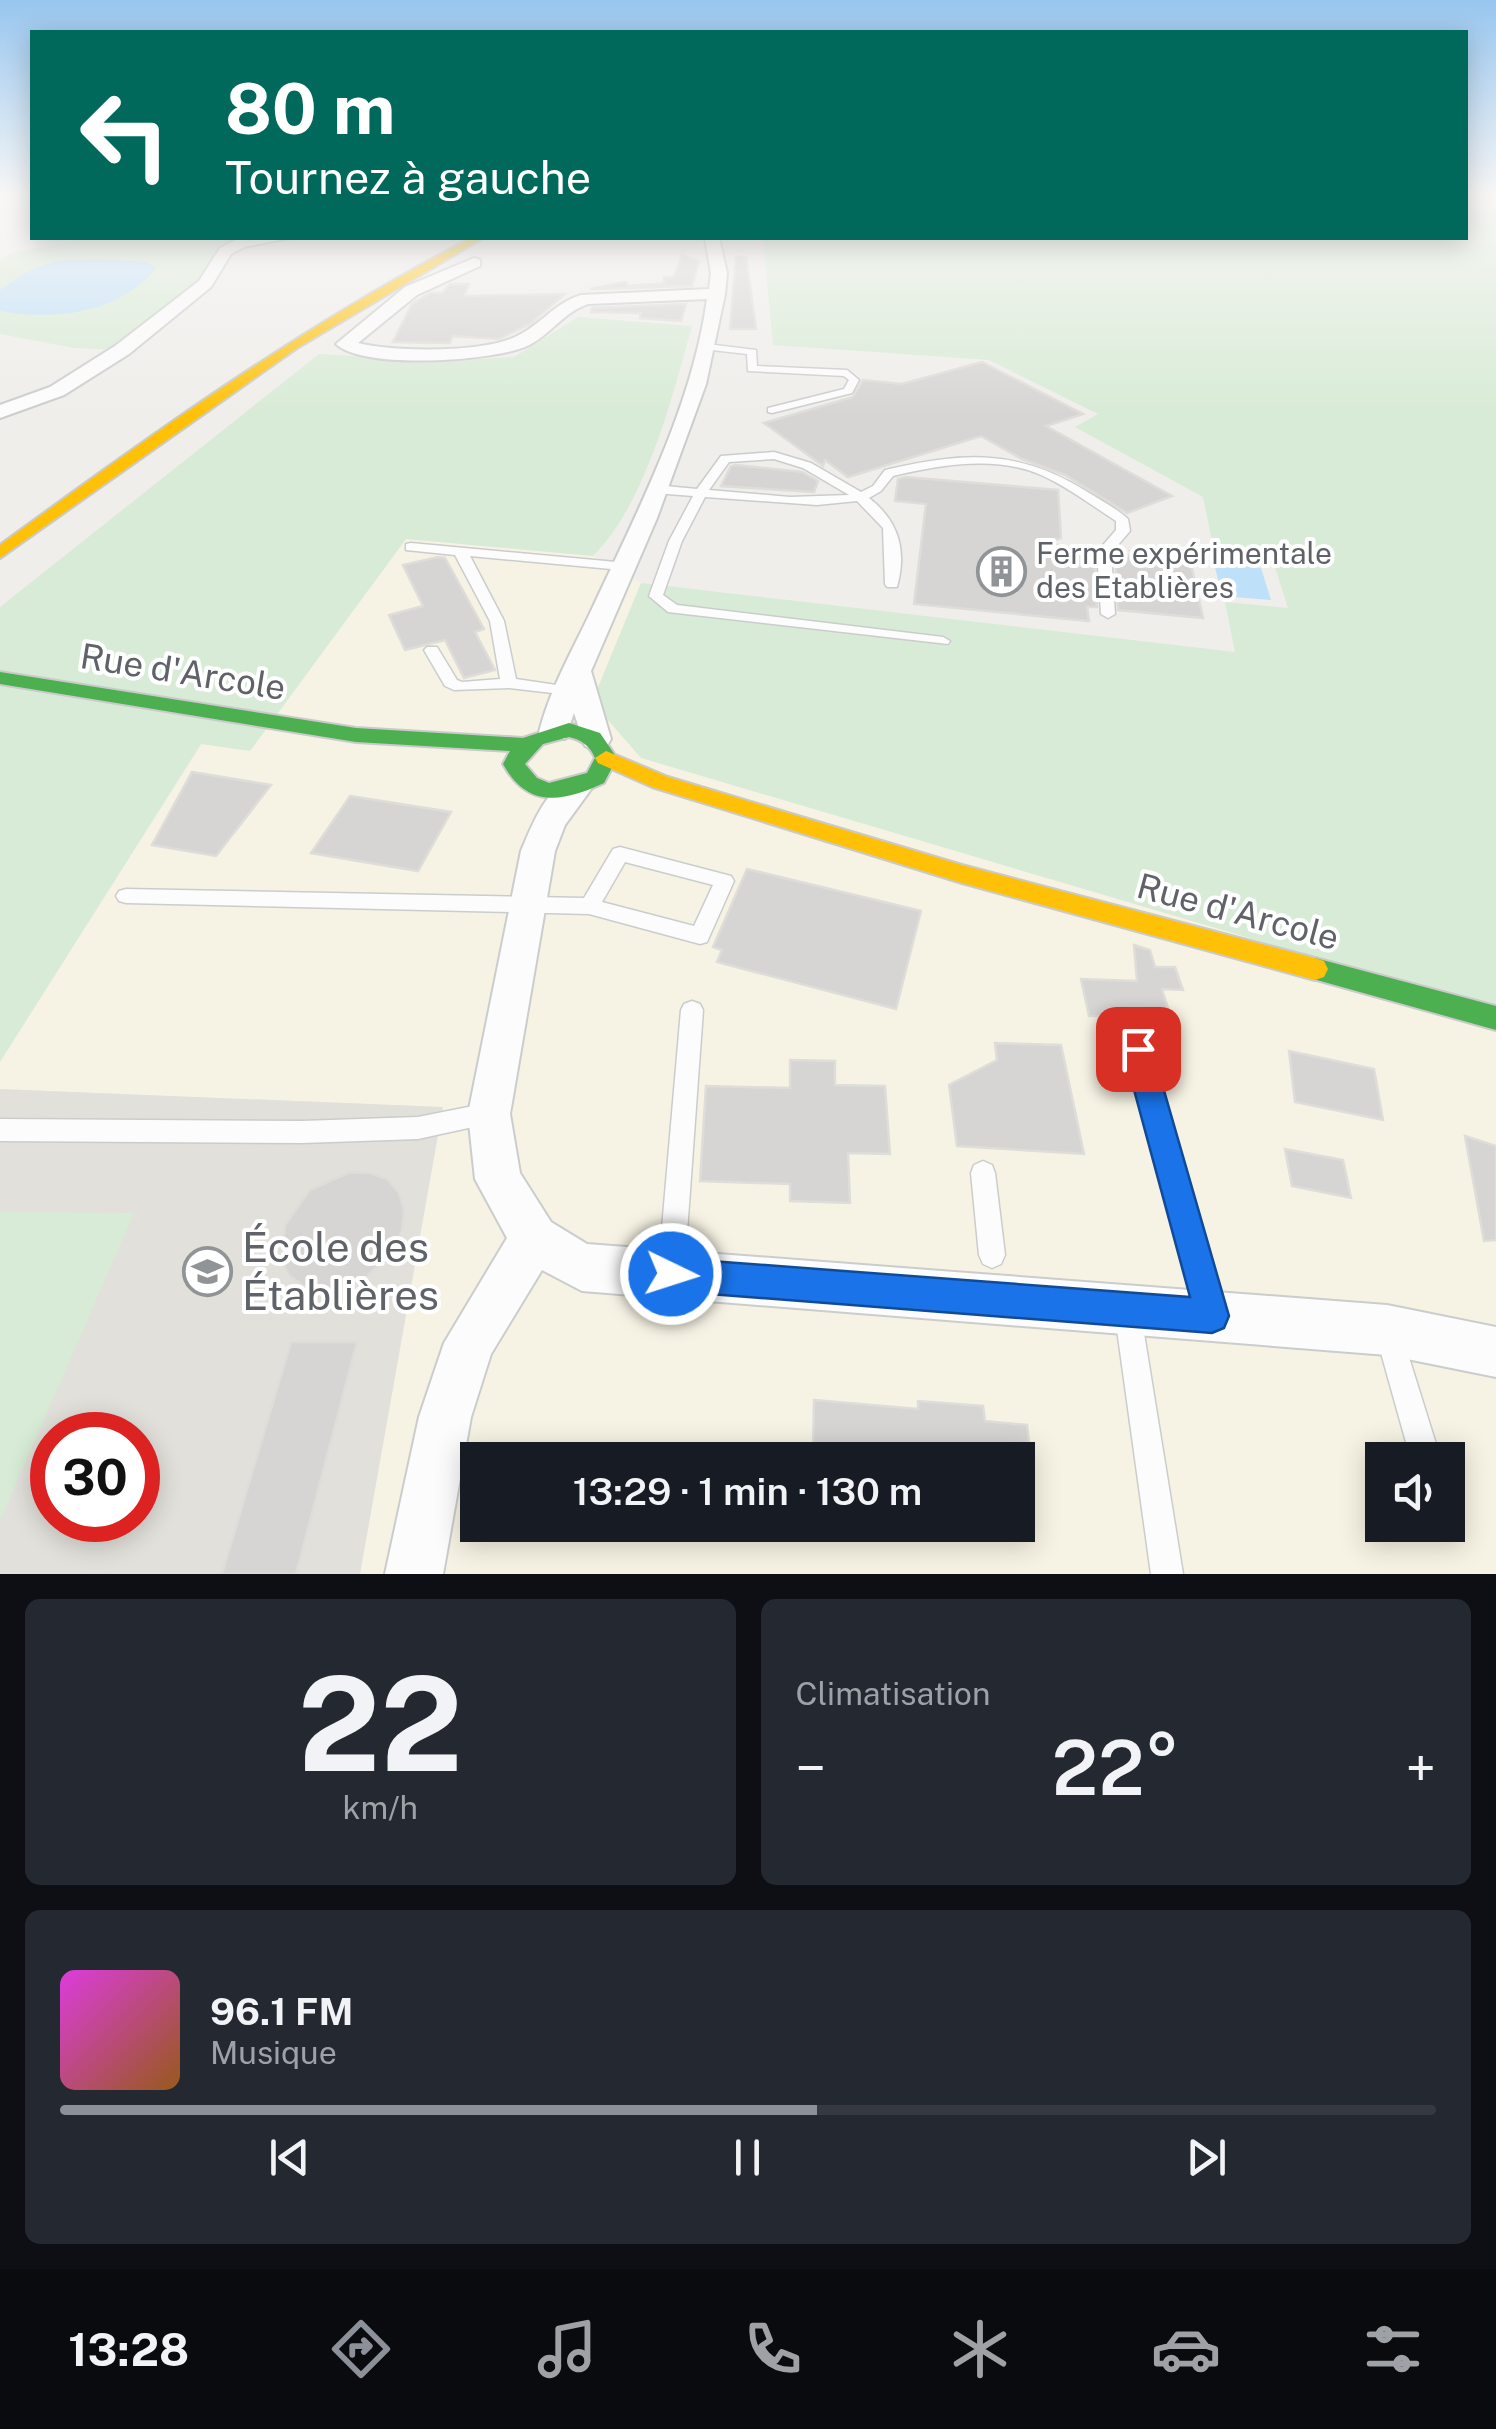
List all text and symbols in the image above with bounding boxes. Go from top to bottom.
text: 80 m [225,67,395,150]
icon: left [60,70,190,200]
text: Tournez à gauche [225,151,591,204]
place label: Ferme expérimentale des Etablières [1036,535,1332,605]
building icon: Ferme expérimentale des Etablières [975,545,1027,597]
street label: Rue d'Arcole [78,635,289,708]
street label: Rue d'Arcole [1133,865,1343,958]
pin [1096,1007,1181,1092]
icon: arrive [1111,1022,1166,1077]
place label: École des Établières [242,1222,439,1319]
position arrow [619,1222,723,1326]
school or university icon: École des Établières [181,1245,233,1297]
speed limit sign: 30 [30,1412,160,1542]
map controls [1365,1442,1465,1542]
button: sound [1365,1442,1465,1542]
text: 13:29 · 1 min · 130 m [573,1469,922,1514]
text: 22 [298,1648,463,1800]
text: Climatisation [796,1675,990,1712]
text: 22° [1052,1724,1180,1812]
text: − [796,1736,826,1800]
text: + [1406,1736,1436,1800]
text: km/h [343,1789,418,1826]
text: 96.1 FM [210,1989,353,2034]
text: Musique [210,2034,337,2071]
icon: previous [262,2130,317,2185]
icon: pause [720,2130,775,2185]
icon: next [1179,2130,1234,2185]
icon: directions [326,2314,396,2384]
icon: music [532,2314,602,2384]
icon: phone [738,2314,808,2384]
icon: climate [945,2314,1015,2384]
icon: car [1151,2314,1221,2384]
icon: filters [1358,2314,1428,2384]
text: 13:28 [68,2323,189,2376]

